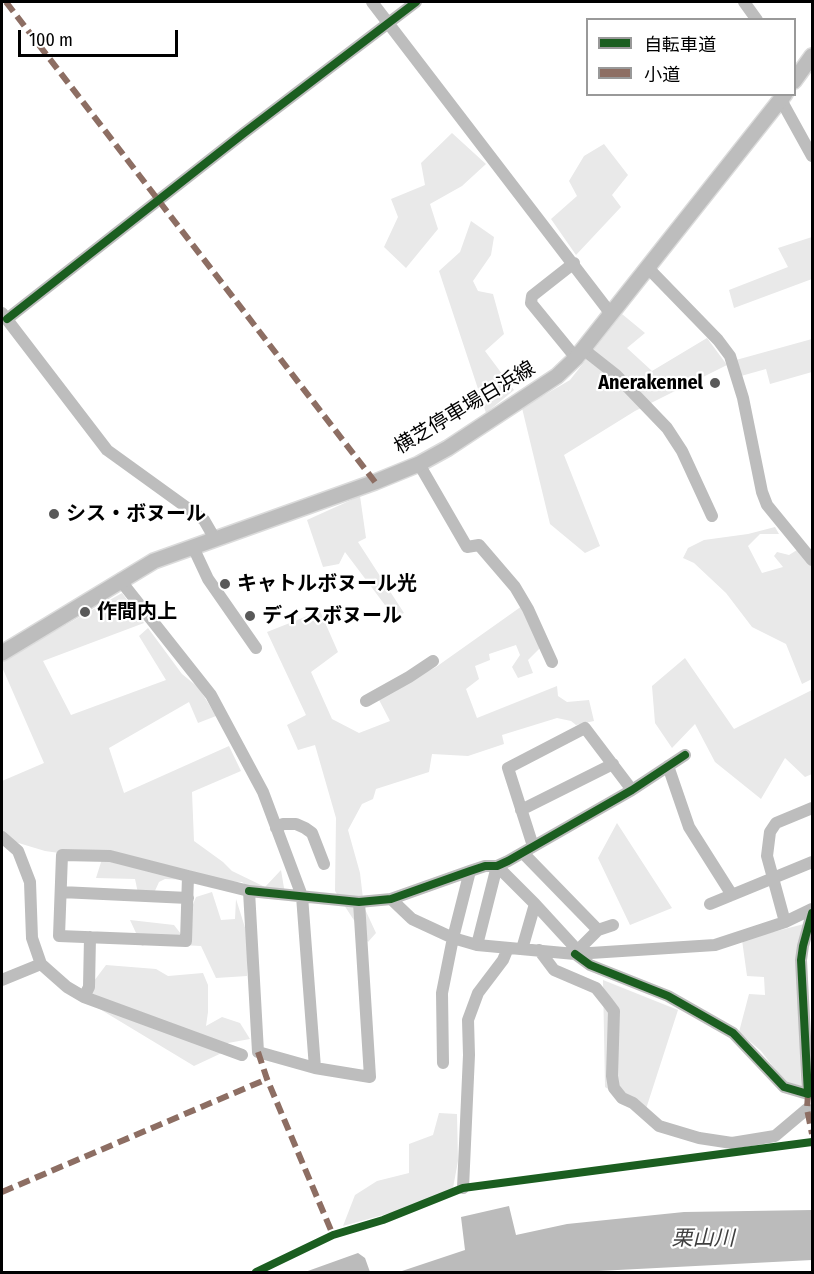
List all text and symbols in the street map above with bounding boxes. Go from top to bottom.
scale bar [21,18,182,56]
legend [586,18,796,96]
text: 100 m [29,29,73,51]
text: 自転車道 [644,34,716,56]
text: 小道 [644,64,680,86]
street label: 横芝停車場白浜線 [390,357,540,459]
place label: Anerakennel [598,371,703,395]
marker: Anerakennel [708,376,722,390]
place label: シス・ボヌール [66,502,206,526]
marker: シス・ボヌール [47,507,61,521]
place label: キャトルボヌール光 [237,572,417,596]
marker: キャトルボヌール光 [218,577,232,591]
place label: 作間内上 [97,600,177,624]
place label: ディスボヌール [262,604,402,628]
marker: 作間内上 [78,605,92,619]
marker: ディスボヌール [243,609,257,623]
water label: 栗山川 [672,1226,734,1252]

